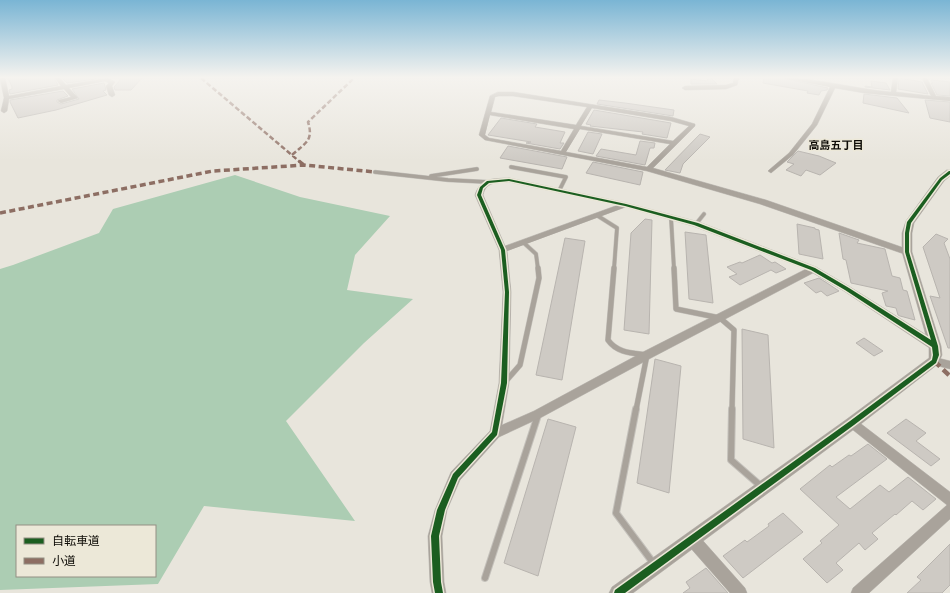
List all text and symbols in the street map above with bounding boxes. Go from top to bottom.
district label: 高島五丁目 [809,139,864,152]
legend [16,525,156,577]
text: 自転車道 [52,534,100,548]
text: 小道 [52,554,76,568]

